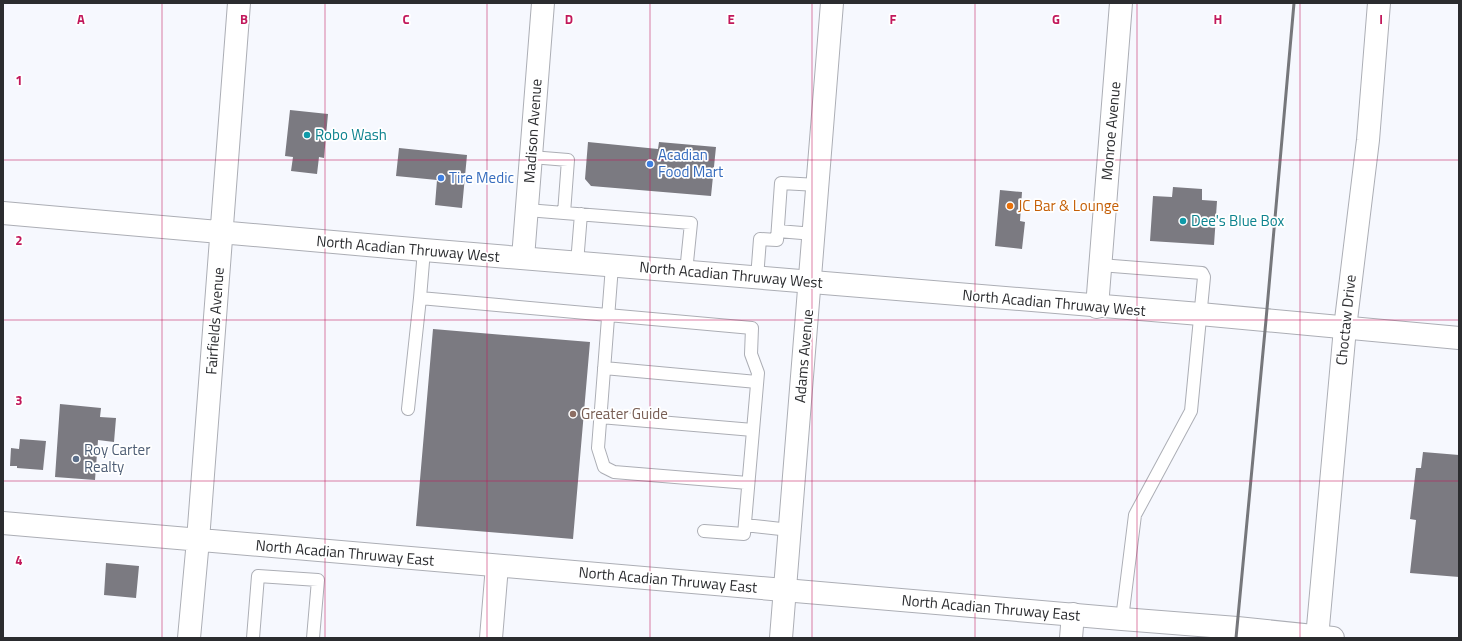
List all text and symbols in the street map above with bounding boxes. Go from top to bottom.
text: A [77,9,85,29]
text: B [240,9,248,29]
text: C [402,9,410,29]
text: D [565,9,573,29]
text: E [727,9,735,29]
text: F [890,9,897,29]
text: G [1052,9,1060,29]
text: H [1214,9,1222,29]
text: I [1379,9,1383,29]
text: 1 [15,70,23,90]
street label: Madison Avenue [517,78,548,184]
street label: Monroe Avenue [1095,81,1126,181]
place label: Robo Wash [315,123,387,146]
marker: Robo Wash [302,130,312,140]
place label: Acadian Food Mart [658,143,724,183]
marker: Acadian Food Mart [645,159,655,169]
place label: Tire Medic [449,166,514,189]
marker: Tire Medic [436,173,446,183]
place label: JC Bar & Lounge [1018,194,1119,217]
marker: JC Bar & Lounge [1005,201,1015,211]
place label: Dee's Blue Box [1191,209,1284,232]
marker: Dee's Blue Box [1178,216,1188,226]
street label: North Acadian Thruway West [315,229,501,268]
text: 2 [15,230,23,250]
street label: North Acadian Thruway West [638,255,824,294]
street label: Fairfields Avenue [199,266,230,376]
street label: Choctaw Drive [1329,273,1362,366]
street label: North Acadian Thruway West [961,283,1147,322]
street label: Adams Avenue [788,308,819,404]
text: 3 [15,390,23,410]
place label: Greater Guide [581,402,668,425]
marker: Greater Guide [568,409,578,419]
place label: Roy Carter Realty [84,438,150,478]
marker: Roy Carter Realty [71,454,81,464]
street label: North Acadian Thruway East [255,533,436,572]
text: 4 [15,550,23,570]
street label: North Acadian Thruway East [578,560,759,599]
street label: North Acadian Thruway East [901,588,1082,627]

